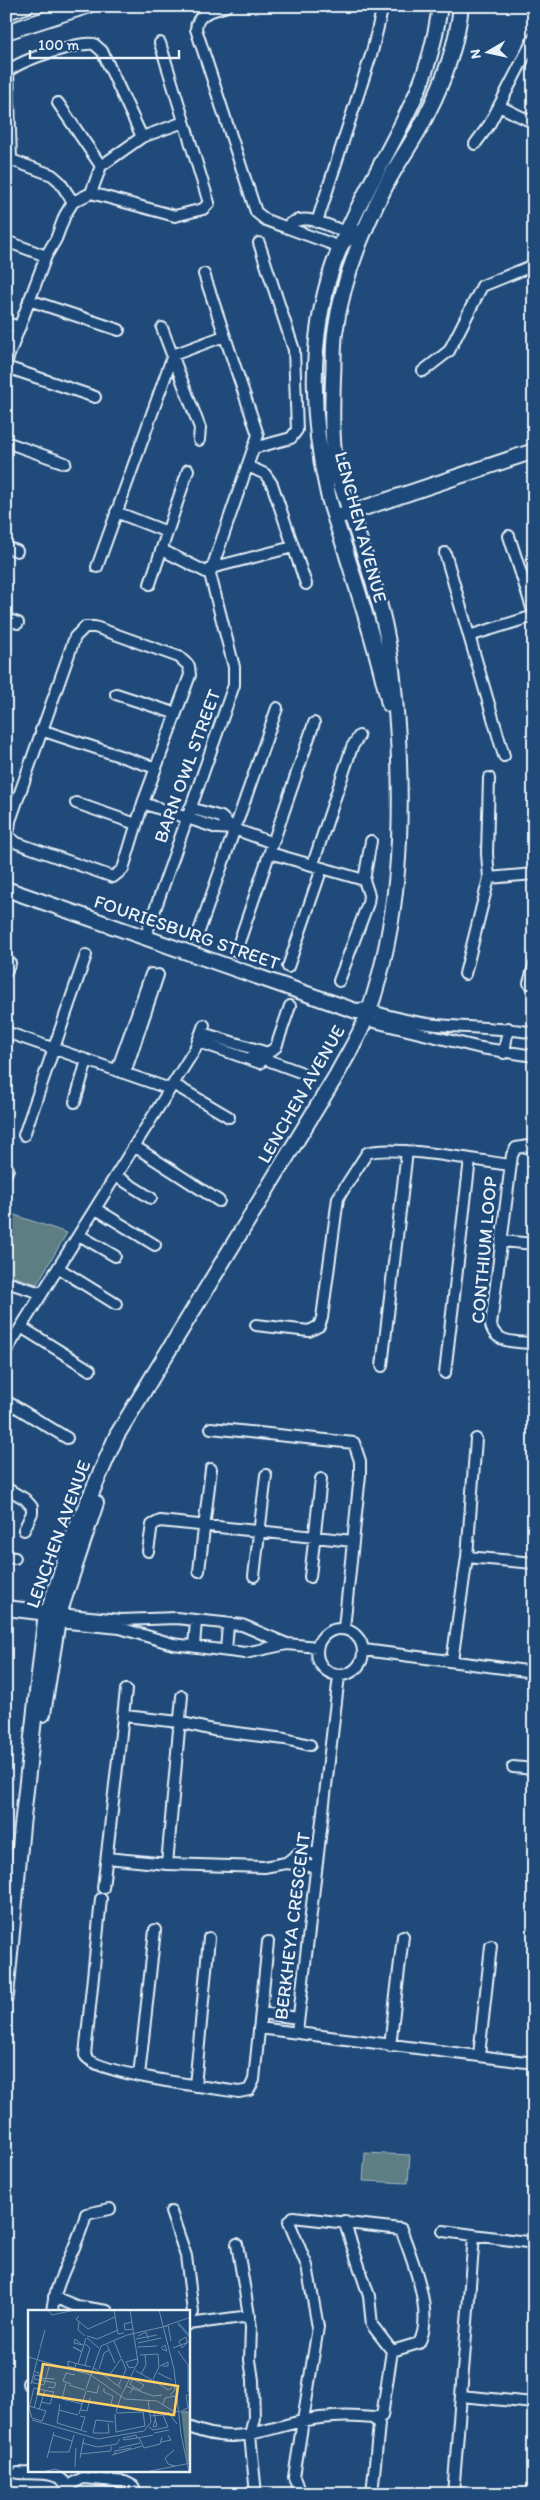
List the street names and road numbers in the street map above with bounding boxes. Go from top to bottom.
street label: LENCHEN AVENUE [330,449,392,605]
street label: BARN OWL STREET [148,686,226,846]
street label: FOURIESBURG STREET [91,889,283,975]
street label: LENCHEN AVENUE [252,1021,350,1167]
street label: CONTHIUM LOOP [466,1175,502,1325]
street label: LENCHEN AVENUE [21,1457,95,1611]
street label: BERKHEYA CRESCENT [269,1831,315,2021]

